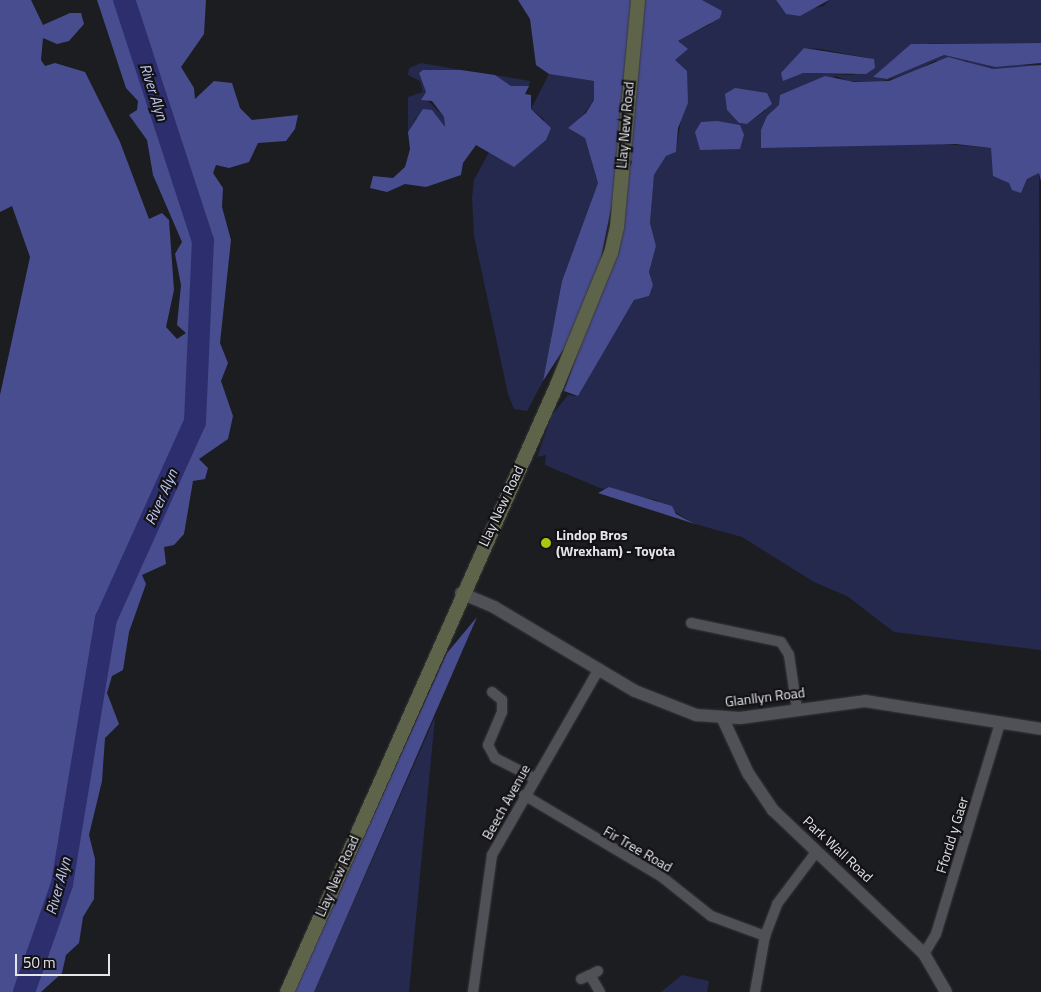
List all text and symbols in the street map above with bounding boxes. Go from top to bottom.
water label: River Alyn [136,61,172,123]
street label: Llay New Road [613,81,637,169]
street label: Llay New Road [475,463,527,549]
water label: River Alyn [141,466,181,528]
place label: Lindop Bros (Wrexham) - Toyota [556,527,675,560]
marker: Lindop Bros (Wrexham) - Toyota [540,537,552,549]
street label: Glanllyn Road [724,684,806,710]
street label: Beech Avenue [478,762,534,842]
street label: Ffordd y Gaer [932,795,972,875]
street label: Park Wall Road [800,813,876,885]
street label: Fir Tree Road [601,823,675,875]
street label: Llay New Road [312,833,362,919]
water label: River Alyn [42,855,74,917]
scale bar [18,944,112,976]
text: 50 m [23,951,56,974]

